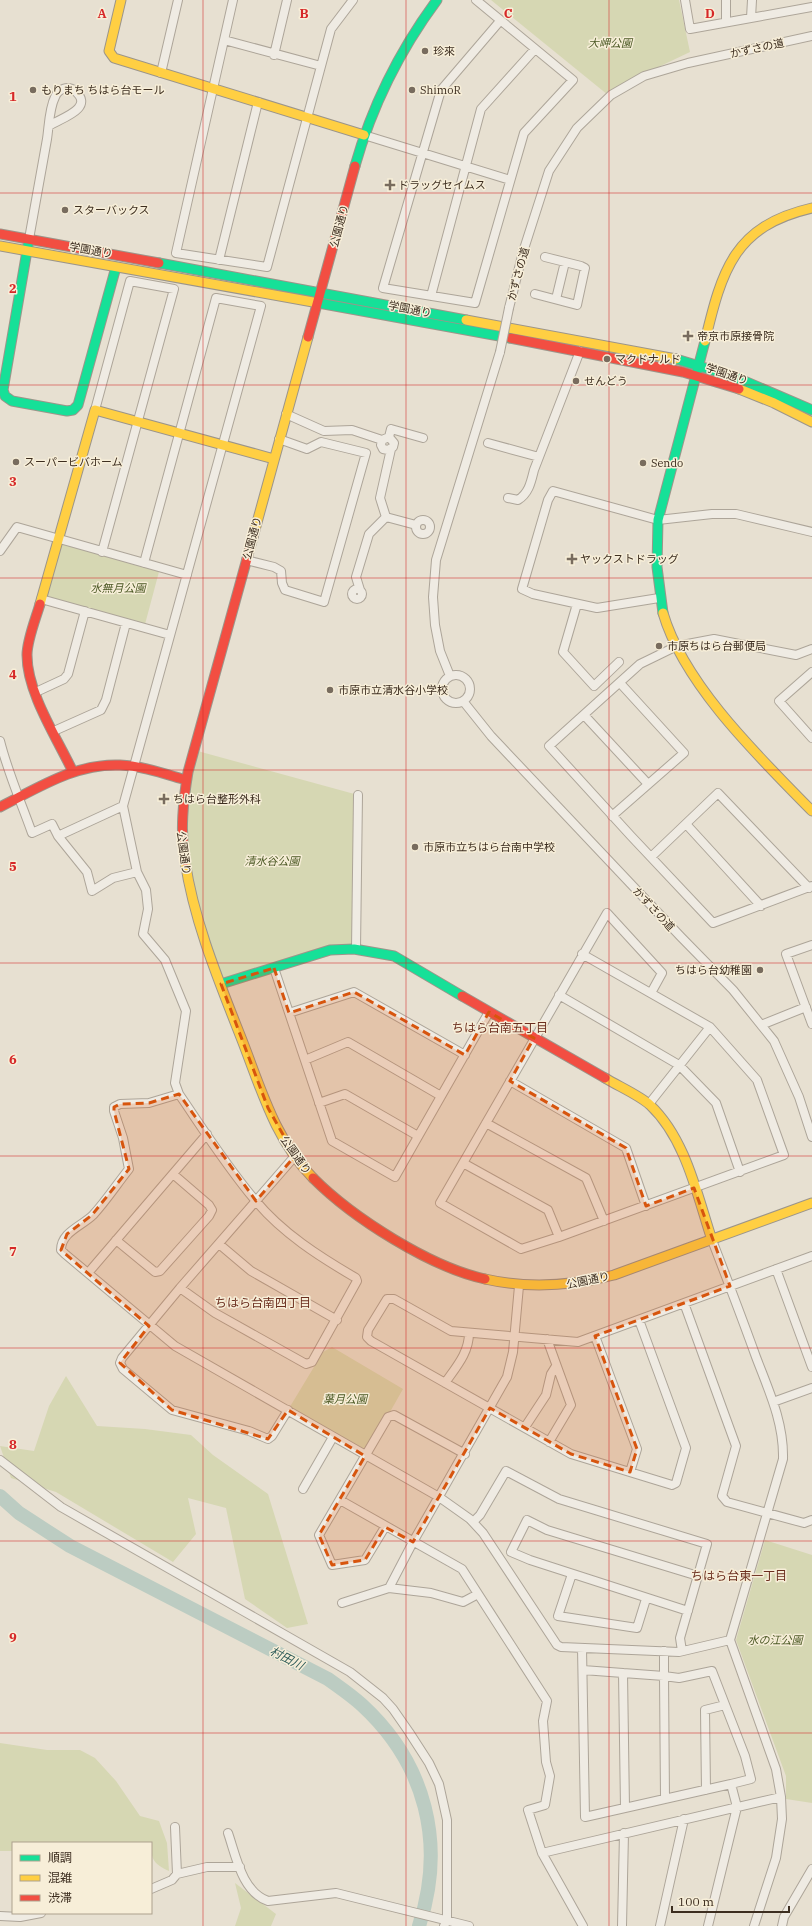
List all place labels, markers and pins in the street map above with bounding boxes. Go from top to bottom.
place label: 珍來 [433,44,455,58]
marker: 珍來 [420,46,430,56]
place label: もりまち ちはら台モール [41,83,165,97]
place label: ShimoR [420,83,461,97]
marker: もりまち ちはら台モール [28,85,38,95]
marker: ShimoR [407,85,417,95]
place label: ドラッグセイムス [398,178,486,192]
marker: ドラッグセイムス [385,180,395,190]
place label: スターバックス [73,203,150,217]
marker: スターバックス [60,205,70,215]
place label: 帝京市原接骨院 [697,329,774,343]
marker: 帝京市原接骨院 [682,330,694,342]
place label: マクドナルド [615,352,681,366]
marker: マクドナルド [602,354,612,364]
place label: せんどう [584,374,628,388]
marker: せんどう [571,376,581,386]
place label: スーパービバホーム [24,455,123,469]
place label: Sendo [651,456,683,470]
marker: スーパービバホーム [11,457,21,467]
marker: Sendo [638,458,648,468]
place label: ヤックストドラッグ [580,552,679,566]
marker: ヤックストドラッグ [567,554,577,564]
place label: 市原ちはら台郵便局 [667,639,766,653]
marker: 市原ちはら台郵便局 [654,641,664,651]
place label: 市原市立清水谷小学校 [338,683,448,697]
marker: 市原市立清水谷小学校 [325,685,335,695]
place label: ちはら台整形外科 [173,792,261,806]
marker: ちはら台整形外科 [158,793,170,805]
place label: 市原市立ちはら台南中学校 [423,840,555,854]
marker: 市原市立ちはら台南中学校 [410,842,420,852]
place label: ちはら台幼稚園 [675,963,752,977]
marker: ちはら台幼稚園 [755,965,765,975]

